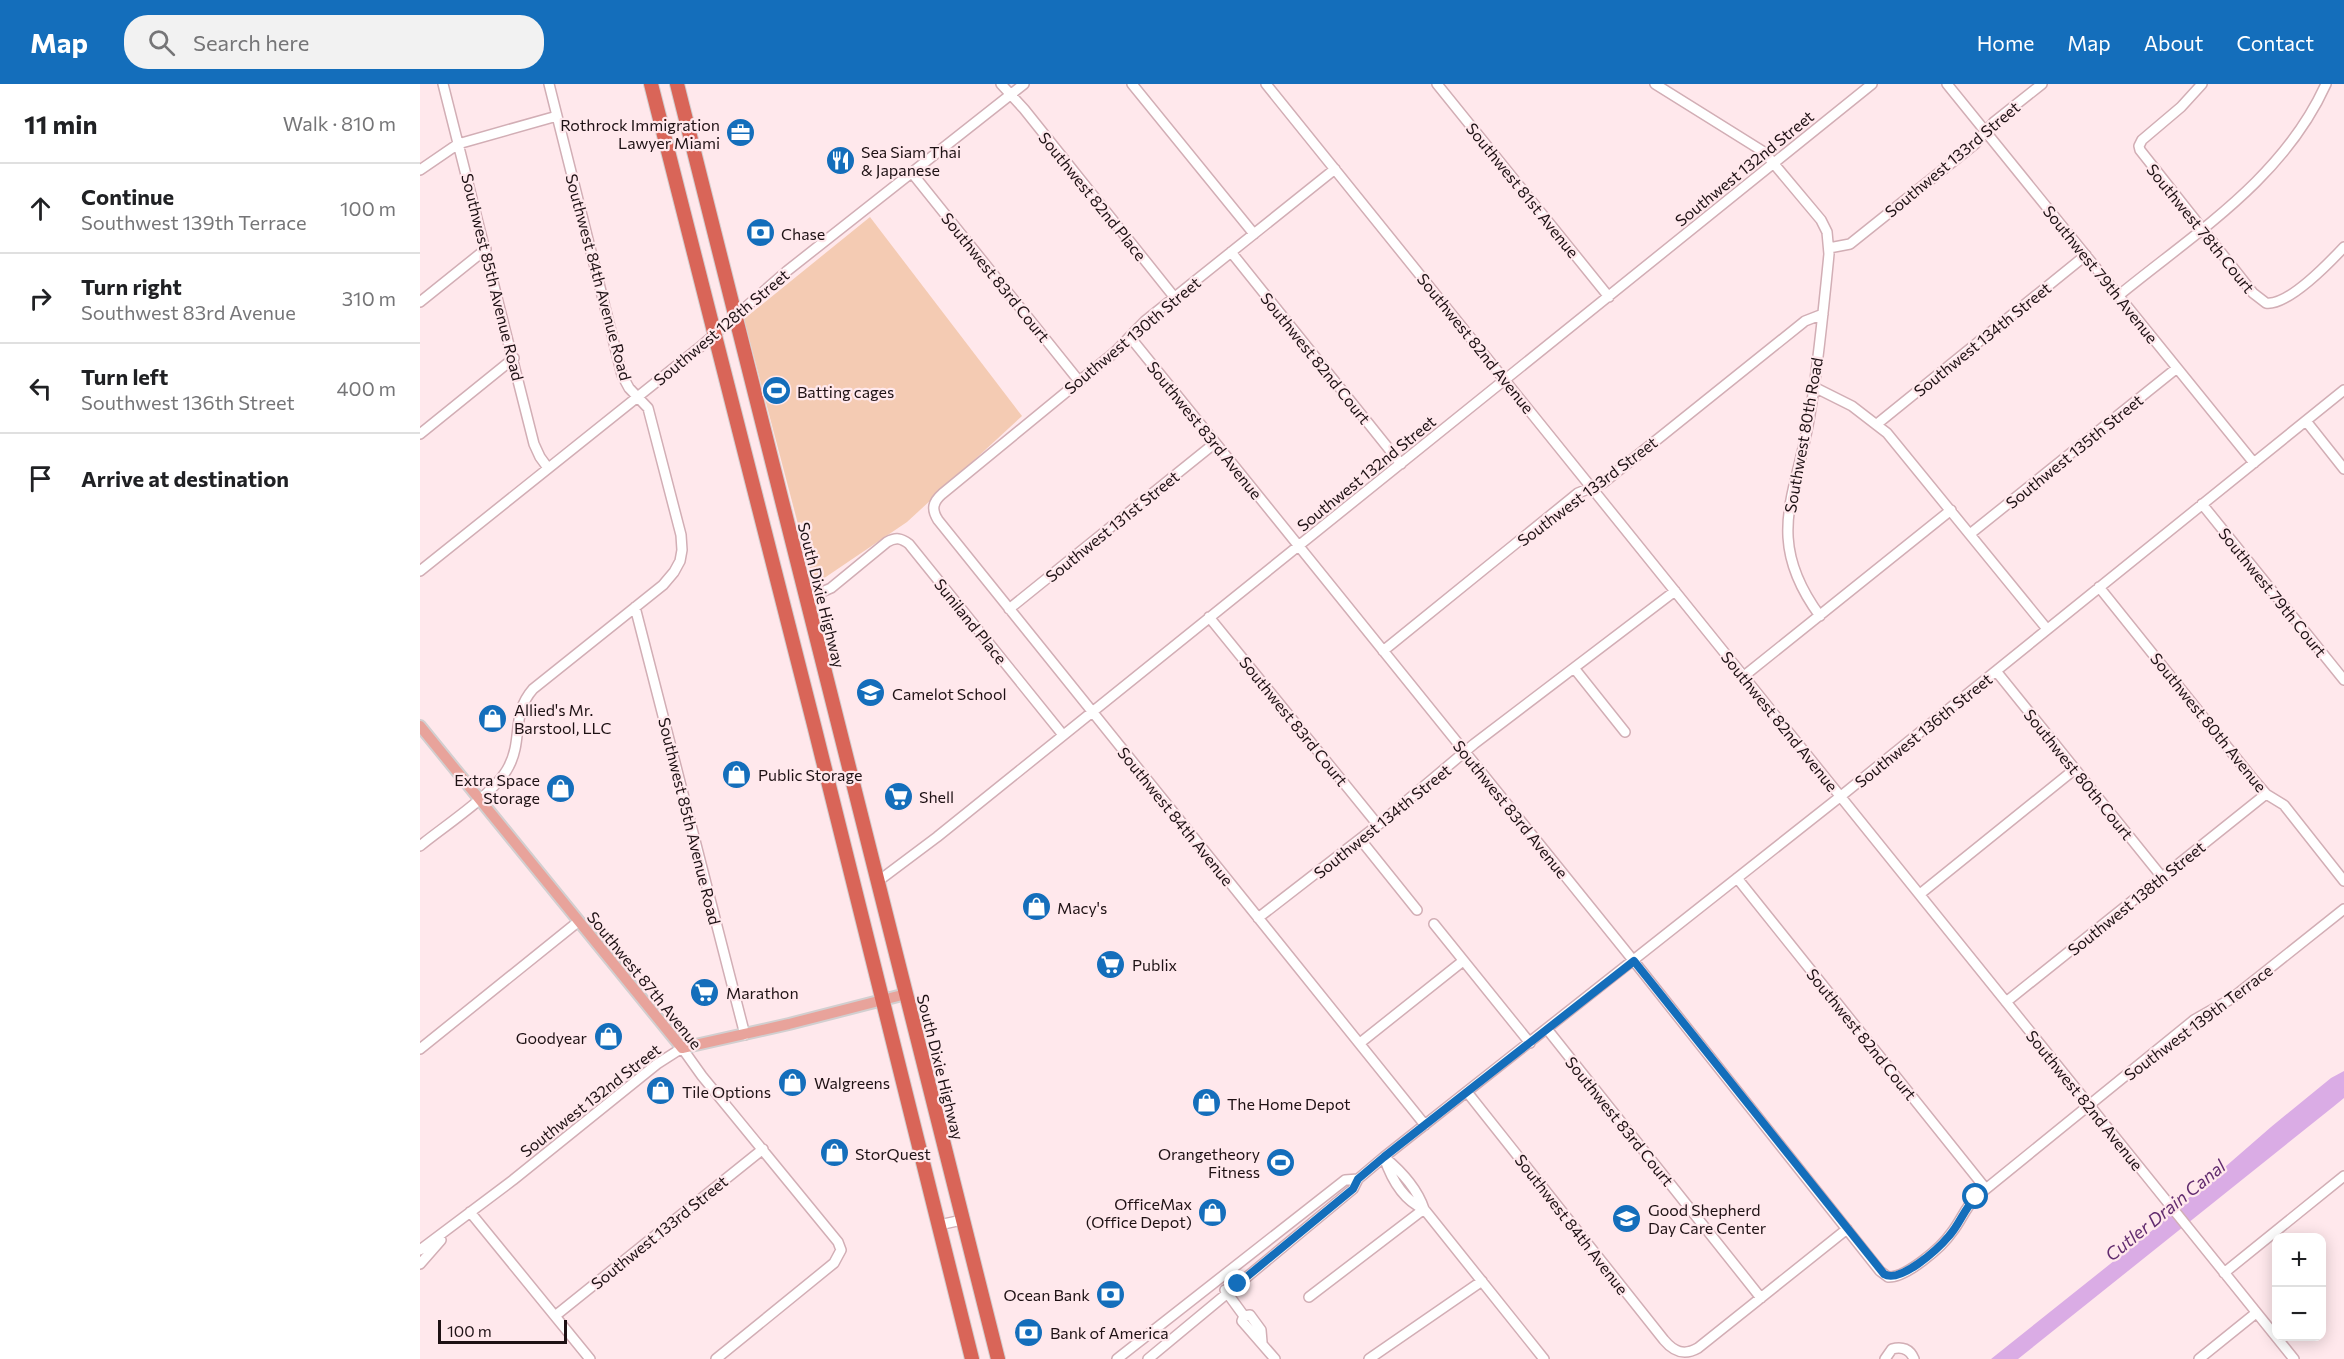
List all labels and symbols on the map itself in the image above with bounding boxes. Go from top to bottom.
street label: Southwest 133rd Street [1881,97,2024,221]
street label: Southwest 132nd Street [1671,106,1817,230]
place label: Rothrock Immigration Lawyer Miami [560,115,720,152]
office icon: Rothrock Immigration Lawyer Miami [725,117,757,149]
street label: Southwest 81st Avenue [1463,119,1583,261]
street label: Southwest 82nd Place [1035,128,1151,264]
place label: Sea Siam Thai & Japanese [861,142,961,179]
restaurant icon: Sea Siam Thai & Japanese [824,144,856,176]
street label: Southwest 78th Court [2143,160,2259,297]
street label: Southwest 85th Avenue Road [458,172,528,382]
street label: Southwest 84th Avenue Road [562,172,636,382]
street label: Southwest 79th Avenue [2040,201,2162,347]
street label: Southwest 83rd Court [938,209,1054,346]
bank icon: Chase [744,217,776,249]
place label: Chase [781,224,825,243]
street label: Southwest 128th Street [650,265,793,389]
street label: Southwest 82nd Avenue [1414,269,1538,417]
street label: Southwest 130th Street [1060,272,1204,397]
street label: Southwest 134th Street [1910,278,2055,400]
street label: Southwest 82nd Court [1257,288,1375,428]
street label: Southwest 80th Road [1780,356,1826,514]
street label: Southwest 83rd Avenue [1144,357,1266,503]
sports icon: Batting cages [760,375,792,407]
place label: Batting cages [797,382,894,401]
street label: Southwest 135th Street [2002,390,2147,512]
street label: Southwest 132nd Street [1293,411,1439,535]
street label: Southwest 133rd Street [1513,432,1661,550]
street label: Southwest 131st Street [1041,466,1183,586]
street label: South Dixie Highway [795,520,849,670]
street label: Southwest 79th Court [2215,524,2331,661]
street label: Suniland Place [931,574,1011,668]
street label: Southwest 82nd Avenue [1718,647,1842,795]
street label: Southwest 80th Avenue [2147,649,2271,795]
street label: Southwest 83rd Court [1236,653,1352,790]
street label: Southwest 136th Street [1851,669,1996,791]
school or university icon: Camelot School [855,677,887,709]
place label: Camelot School [892,684,1007,703]
place label: Allied's Mr. Barstool, LLC [514,700,611,737]
shop icon: Allied's Mr. Barstool, LLC [477,702,509,734]
street label: Southwest 80th Court [2020,705,2138,843]
street label: Southwest 85th Avenue Road [655,716,725,926]
street label: Southwest 83rd Avenue [1450,736,1572,882]
street label: Southwest 84th Avenue [1114,743,1238,889]
shop icon: Public Storage [721,758,753,790]
street label: Southwest 134th Street [1310,760,1455,882]
place label: Public Storage [758,765,862,784]
place label: Extra Space Storage [454,770,540,807]
shop icon: Extra Space Storage [545,772,577,804]
supermarket icon: Shell [882,780,914,812]
place label: Shell [919,787,954,806]
street label: Southwest 138th Street [2064,837,2209,959]
shop icon: Macy's [1020,891,1052,923]
place label: Macy's [1057,898,1107,917]
street label: Southwest 87th Avenue [584,907,706,1053]
supermarket icon: Publix [1095,948,1127,980]
place label: Publix [1132,955,1178,974]
street label: Southwest 139th Terrace [2120,960,2276,1084]
street label: Southwest 82nd Court [1803,964,1921,1104]
supermarket icon: Marathon [689,976,721,1008]
place label: Marathon [726,983,799,1002]
street label: South Dixie Highway [914,992,968,1142]
shop icon: Goodyear [592,1021,624,1053]
street label: Southwest 82nd Avenue [2023,1026,2147,1174]
place label: Goodyear [516,1028,588,1047]
street label: Southwest 132nd Street [516,1039,664,1161]
street label: Southwest 83rd Court [1562,1053,1678,1190]
shop icon: Walgreens [777,1066,809,1098]
place label: Walgreens [814,1073,890,1092]
shop icon: Tile Options [645,1075,677,1107]
place label: Tile Options [682,1082,771,1101]
shop icon: The Home Depot [1190,1087,1222,1119]
place label: The Home Depot [1227,1094,1351,1113]
shop icon: StorQuest [818,1137,850,1169]
place label: StorQuest [855,1144,931,1163]
place label: Orangetheory Fitness [1158,1144,1260,1181]
sports icon: Orangetheory Fitness [1265,1146,1297,1178]
street label: Southwest 84th Avenue [1511,1150,1633,1298]
water label: Cutler Drain Canal [2100,1154,2230,1265]
street label: Southwest 133rd Street [587,1171,731,1293]
route start [1962,1183,1988,1209]
place label: OfficeMax (Office Depot) [1086,1194,1192,1231]
shop icon: OfficeMax (Office Depot) [1197,1196,1229,1228]
place label: Good Shepherd Day Care Center [1648,1200,1767,1237]
school or university icon: Good Shepherd Day Care Center [1611,1202,1643,1234]
route end [1224,1270,1250,1296]
bank icon: Ocean Bank [1095,1278,1127,1310]
place label: Ocean Bank [1003,1285,1090,1304]
bank icon: Bank of America [1013,1316,1045,1348]
scale bar [438,1317,567,1344]
place label: Bank of America [1050,1323,1169,1342]

